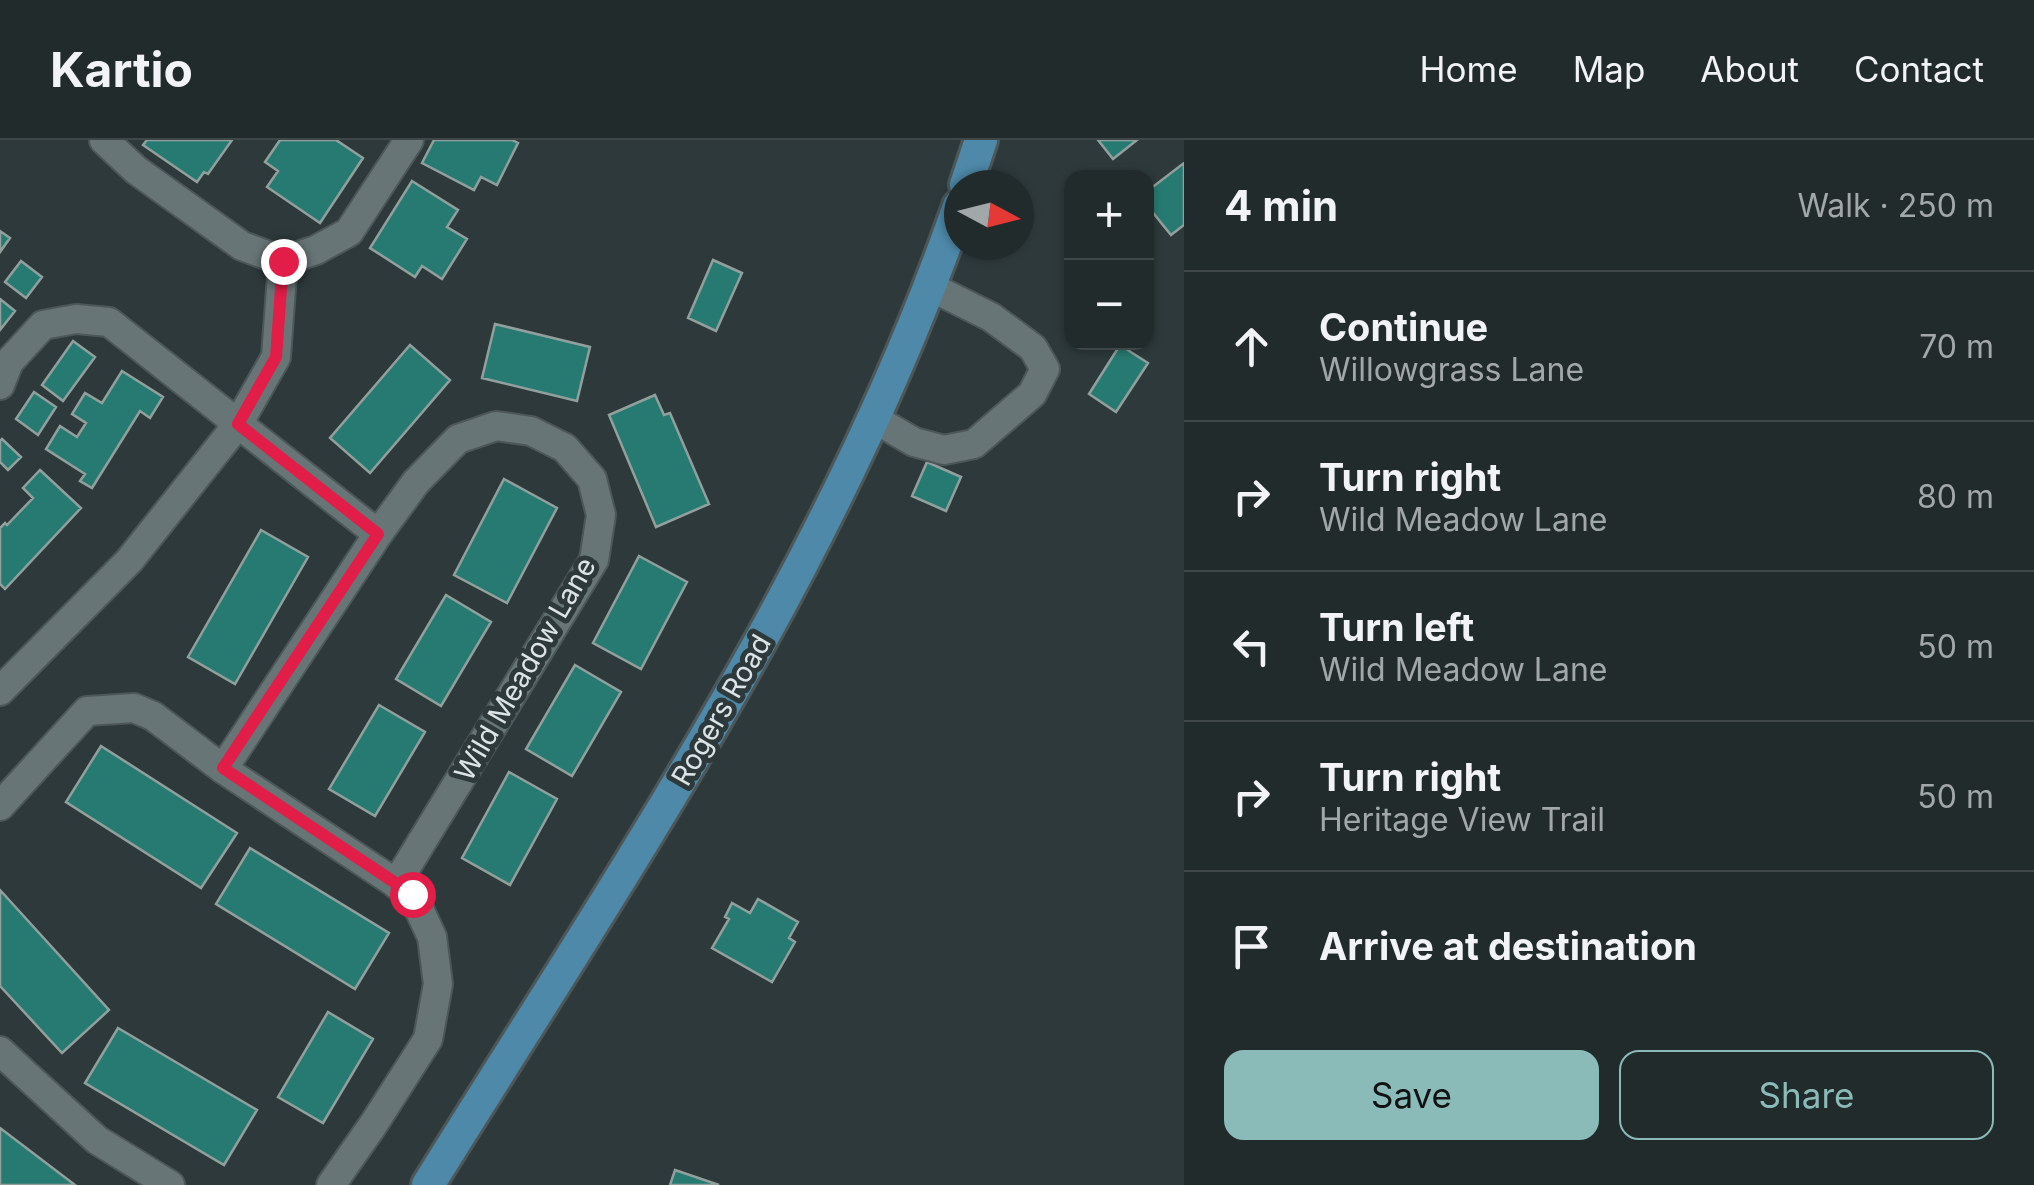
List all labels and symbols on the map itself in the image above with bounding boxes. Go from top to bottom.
north arrow [944,170,1034,260]
route end [261,239,307,285]
street label: Wild Meadow Lane [447,551,603,787]
street label: Rogers Road [664,628,778,792]
route start [390,872,436,918]

